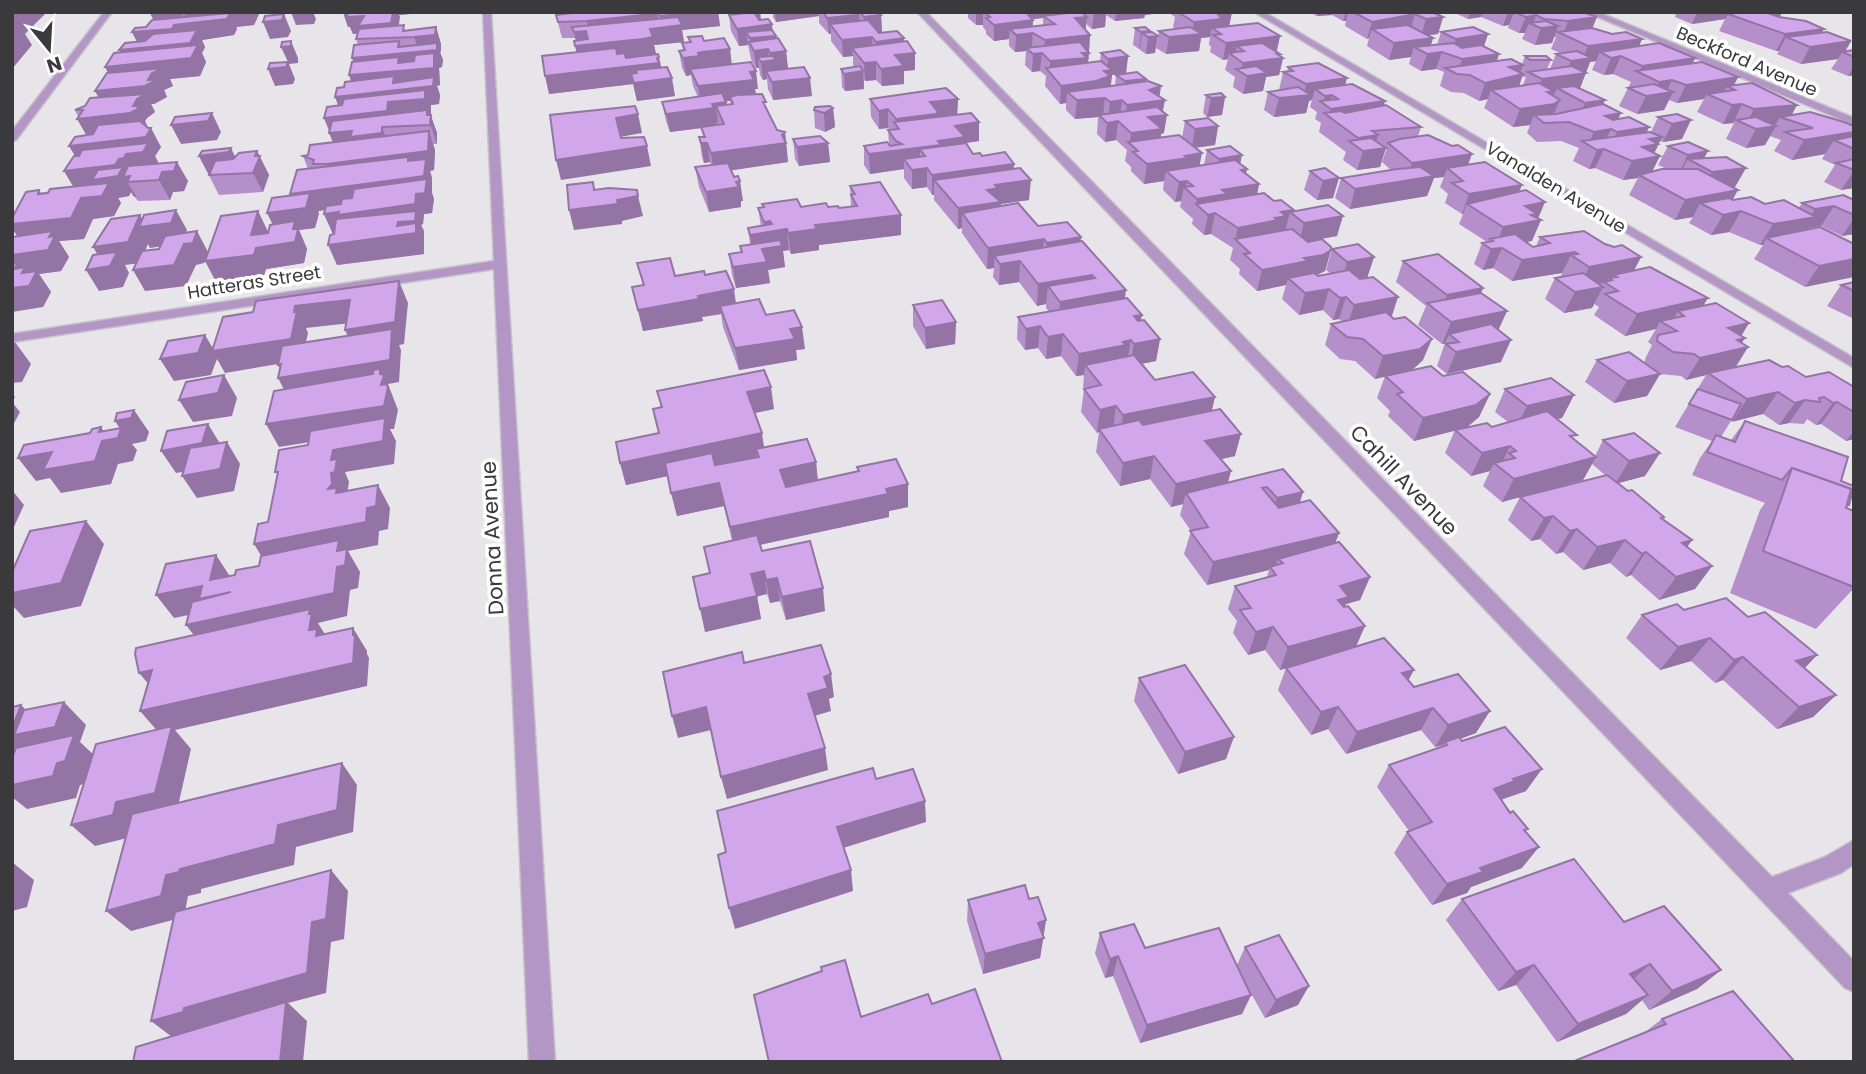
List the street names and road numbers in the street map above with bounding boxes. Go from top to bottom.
street label: Beckford Avenue [1673,20,1821,102]
street label: Vanalden Avenue [1481,135,1631,239]
street label: Hatteras Street [186,259,322,305]
street label: Cahill Avenue [1344,418,1464,542]
street label: Donna Avenue [473,460,511,616]

